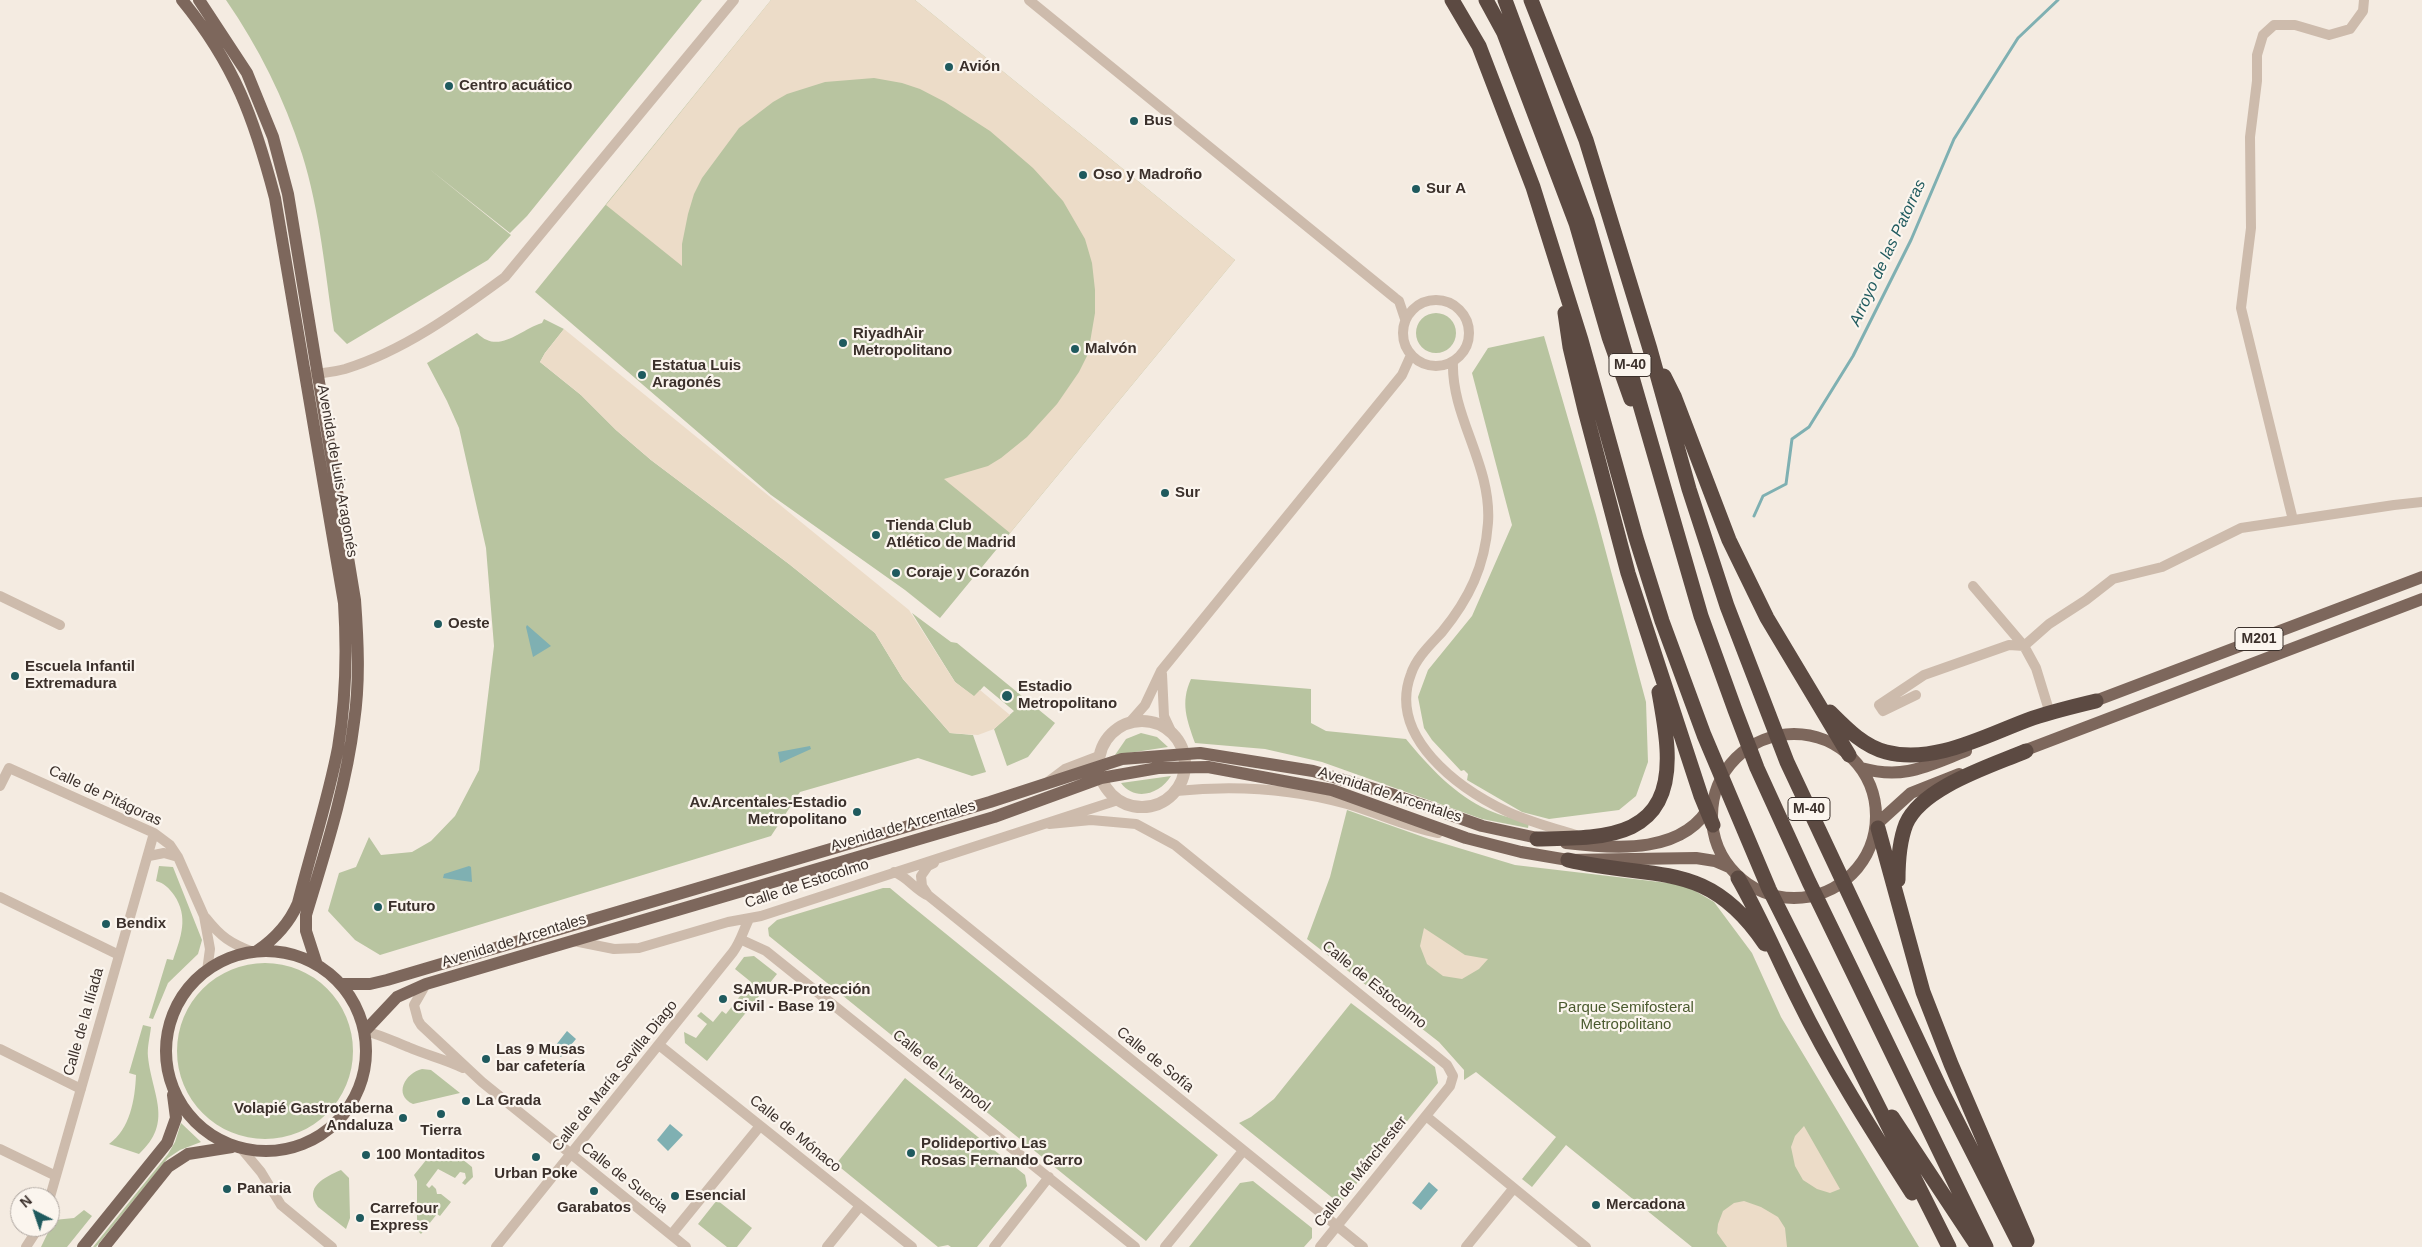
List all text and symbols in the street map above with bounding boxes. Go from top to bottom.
place label: Avión [959,58,1000,76]
marker: Avión [943,61,955,73]
place label: Centro acuático [459,77,572,95]
marker: Centro acuático [443,80,455,92]
place label: Bus [1144,112,1172,130]
marker: Bus [1128,115,1140,127]
place label: Oso y Madroño [1093,166,1202,184]
marker: Oso y Madroño [1077,169,1089,181]
water label: Arroyo de las Patorras [1846,177,1930,329]
place label: Sur A [1426,180,1466,198]
marker: Sur A [1410,183,1422,195]
place label: RiyadhAir Metropolitano [853,325,952,360]
marker: RiyadhAir Metropolitano [837,337,849,349]
place label: Malvón [1085,340,1137,358]
marker: Malvón [1069,343,1081,355]
road number: M-40 [1609,354,1651,376]
place label: Estatua Luis Aragonés [652,357,741,392]
marker: Estatua Luis Aragonés [636,369,648,381]
street label: Avenida de Luis Aragonés [313,383,361,559]
place label: Sur [1175,484,1200,502]
marker: Sur [1159,487,1171,499]
place label: Tienda Club Atlético de Madrid [886,517,1016,552]
marker: Tienda Club Atlético de Madrid [870,529,882,541]
place label: Coraje y Corazón [906,564,1029,582]
marker: Coraje y Corazón [890,567,902,579]
place label: Oeste [448,615,490,633]
marker: Oeste [432,618,444,630]
road number: M201 [2235,628,2283,650]
place label: Escuela Infantil Extremadura [25,658,135,693]
marker: Escuela Infantil Extremadura [9,670,21,682]
place label: Estadio Metropolitano [1018,678,1117,713]
marker: Estadio Metropolitano [1000,689,1014,703]
street label: Calle de Pitágoras [46,762,164,830]
street label: Avenida de Arcentales [1316,763,1464,827]
place label: Av.Arcentales-Estadio Metropolitano [689,794,847,829]
street label: Avenida de Arcentales [829,797,977,855]
road number: M-40 [1788,798,1830,821]
marker: Av.Arcentales-Estadio Metropolitano [851,806,863,818]
street label: Calle de Estocolmo [743,855,871,913]
place label: Futuro [388,898,435,916]
marker: Futuro [372,901,384,913]
street label: Avenida de Arcentales [440,910,588,972]
place label: Bendix [116,915,166,933]
marker: Bendix [100,918,112,930]
street label: Calle de Estocolmo [1318,937,1430,1033]
street label: Calle de la Ilíada [60,966,108,1078]
place label: SAMUR-Protección Civil - Base 19 [733,981,871,1016]
marker: SAMUR-Protección Civil - Base 19 [717,993,729,1005]
street label: Calle de María Sevilla Diago [548,997,682,1155]
park label: Parque Semifosteral Metropolitano [1558,999,1694,1034]
street label: Calle de Sofía [1113,1023,1197,1097]
street label: Calle de Liverpool [889,1026,993,1116]
place label: Las 9 Musas bar cafetería [496,1041,585,1076]
marker: Las 9 Musas bar cafetería [480,1053,492,1065]
place label: La Grada [476,1092,541,1110]
street label: Calle de Mónaco [746,1092,844,1176]
marker: La Grada [460,1095,472,1107]
place label: Volapié Gastrotaberna Andaluza [234,1100,393,1135]
marker: Tierra [435,1108,447,1120]
marker: Volapié Gastrotaberna Andaluza [397,1112,409,1124]
street label: Calle de Mánchester [1311,1113,1411,1231]
place label: Tierra [420,1122,462,1140]
place label: Polideportivo Las Rosas Fernando Carro [921,1135,1083,1170]
street label: Calle de Suecia [577,1139,671,1217]
place label: 100 Montaditos [376,1146,485,1164]
marker: Polideportivo Las Rosas Fernando Carro [905,1147,917,1159]
marker: 100 Montaditos [360,1149,372,1161]
marker: Urban Poke [530,1151,542,1163]
place label: Urban Poke [494,1165,578,1183]
place label: Panaria [237,1180,291,1198]
marker: Panaria [221,1183,233,1195]
marker: Garabatos [588,1185,600,1197]
north arrow [10,1187,60,1237]
place label: Esencial [685,1187,746,1205]
marker: Esencial [669,1190,681,1202]
text: N [17,1192,35,1211]
place label: Mercadona [1606,1196,1685,1214]
place label: Garabatos [557,1199,631,1217]
marker: Mercadona [1590,1199,1602,1211]
place label: Carrefour Express [370,1200,438,1235]
marker: Carrefour Express [354,1212,366,1224]

